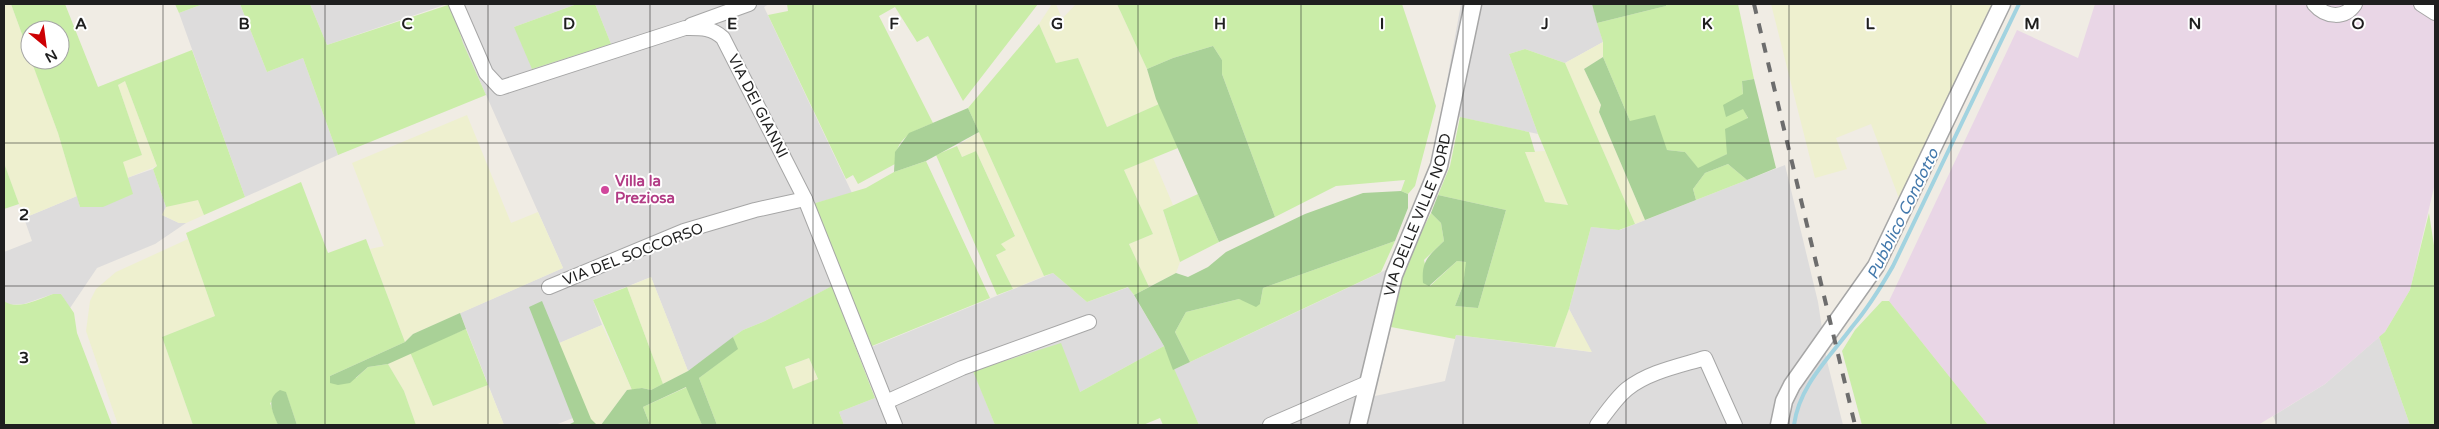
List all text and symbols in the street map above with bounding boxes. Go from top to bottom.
text: A [75,14,87,34]
text: B [238,14,250,34]
text: C [401,14,413,34]
text: D [563,14,575,34]
text: E [727,14,737,34]
text: F [889,14,899,34]
text: G [1051,14,1063,34]
text: H [1214,14,1226,34]
text: I [1380,14,1384,34]
text: J [1540,14,1549,34]
text: K [1702,14,1713,34]
text: L [1865,14,1875,34]
text: M [2024,14,2040,34]
text: N [2189,14,2201,34]
text: O [2352,14,2365,34]
north arrow [20,20,70,70]
text: N [42,46,60,66]
street label: VIA DEI GIANNI [724,51,792,161]
street label: VIA DELLE VILLE NORD [1380,132,1455,298]
water label: Pubblico Condotto [1863,144,1944,283]
place label: Villa la Preziosa [615,172,675,207]
marker: Villa la Preziosa [599,184,611,196]
text: 2 [19,205,29,225]
street label: VIA DEL SOCCORSO [560,219,706,289]
text: 3 [19,348,29,368]

